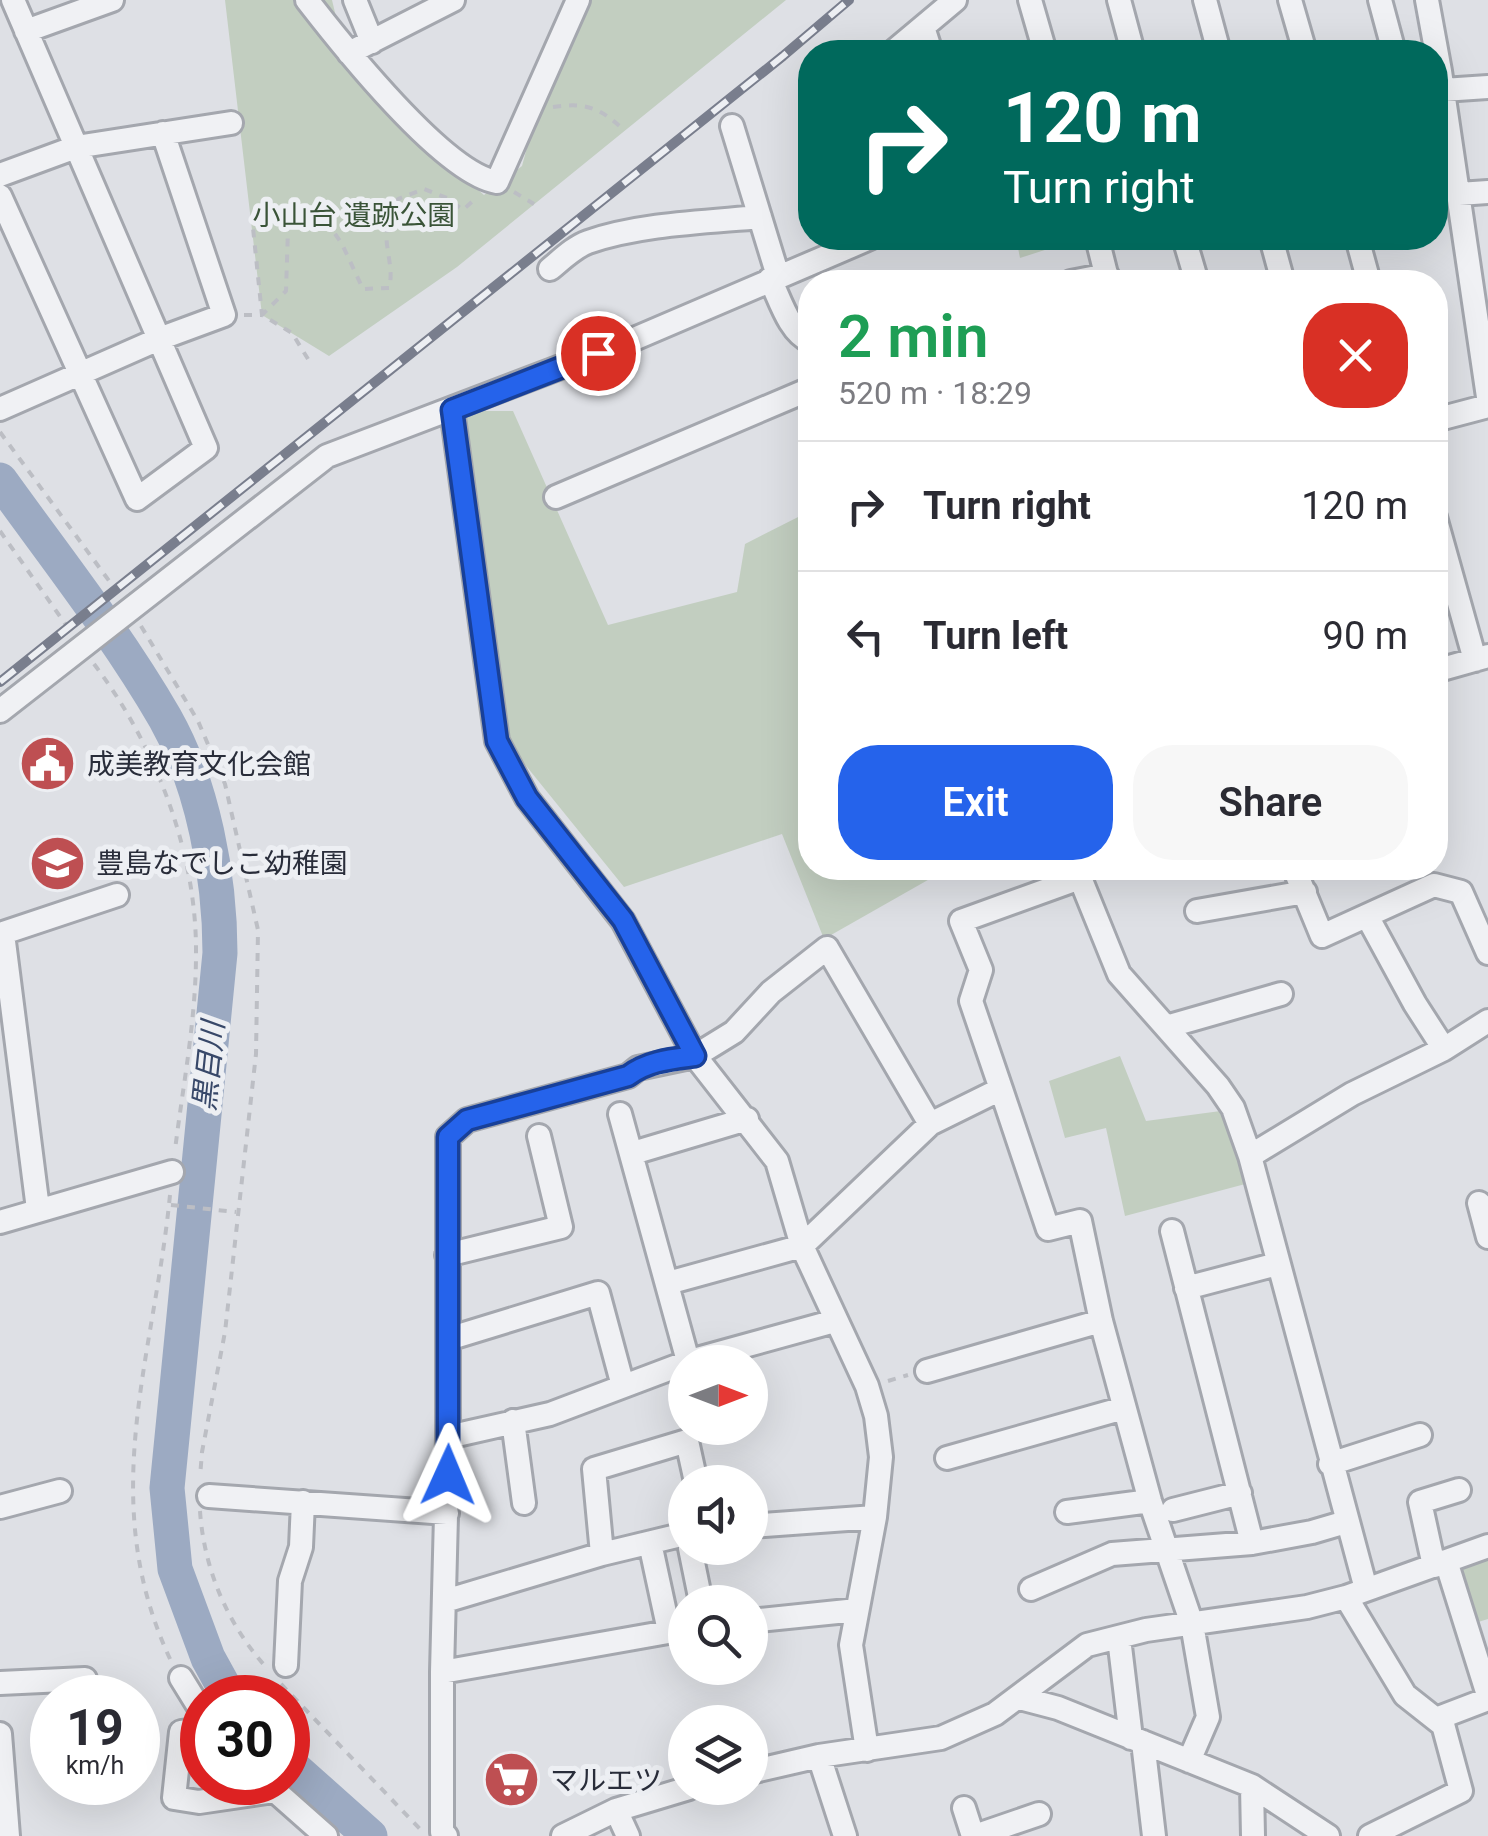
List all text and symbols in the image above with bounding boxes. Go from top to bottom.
text: 120 m [1003,77,1202,159]
icon: right [838,80,968,210]
text: Turn right [1003,161,1195,214]
park label: 小山台 遺跡公園 [253,199,455,232]
text: 2 min [838,301,988,372]
button: close [1303,303,1408,408]
pin [556,311,641,396]
icon: arrive [571,326,626,381]
text: 520 m · 18:29 [838,374,1032,412]
icon: right [838,479,893,534]
text: Turn right [923,484,1091,528]
text: 120 m [1301,484,1408,528]
icon: left [838,609,893,664]
text: Turn left [923,614,1068,658]
text: 90 m [1323,614,1408,658]
public building icon: 成美教育文化会館 [18,734,78,794]
button: Exit [838,745,1113,860]
button: Share [1133,745,1408,860]
place label: 成美教育文化会館 [87,748,311,781]
school or university icon: 豊島なでしこ幼稚園 [27,833,87,893]
place label: 豊島なでしこ幼稚園 [96,847,348,880]
water label: 黒目川 [186,1016,231,1113]
north arrow [668,1345,768,1445]
map controls [668,1345,768,1805]
position arrow [396,1423,500,1527]
button: sound [668,1465,768,1565]
button: search [668,1585,768,1685]
speed limit sign: 30 [180,1675,310,1805]
text: 19 [66,1699,124,1757]
button: layers [668,1705,768,1805]
supermarket icon: マルエツ [481,1750,541,1810]
text: km/h [66,1751,124,1780]
place label: マルエツ [550,1764,662,1797]

